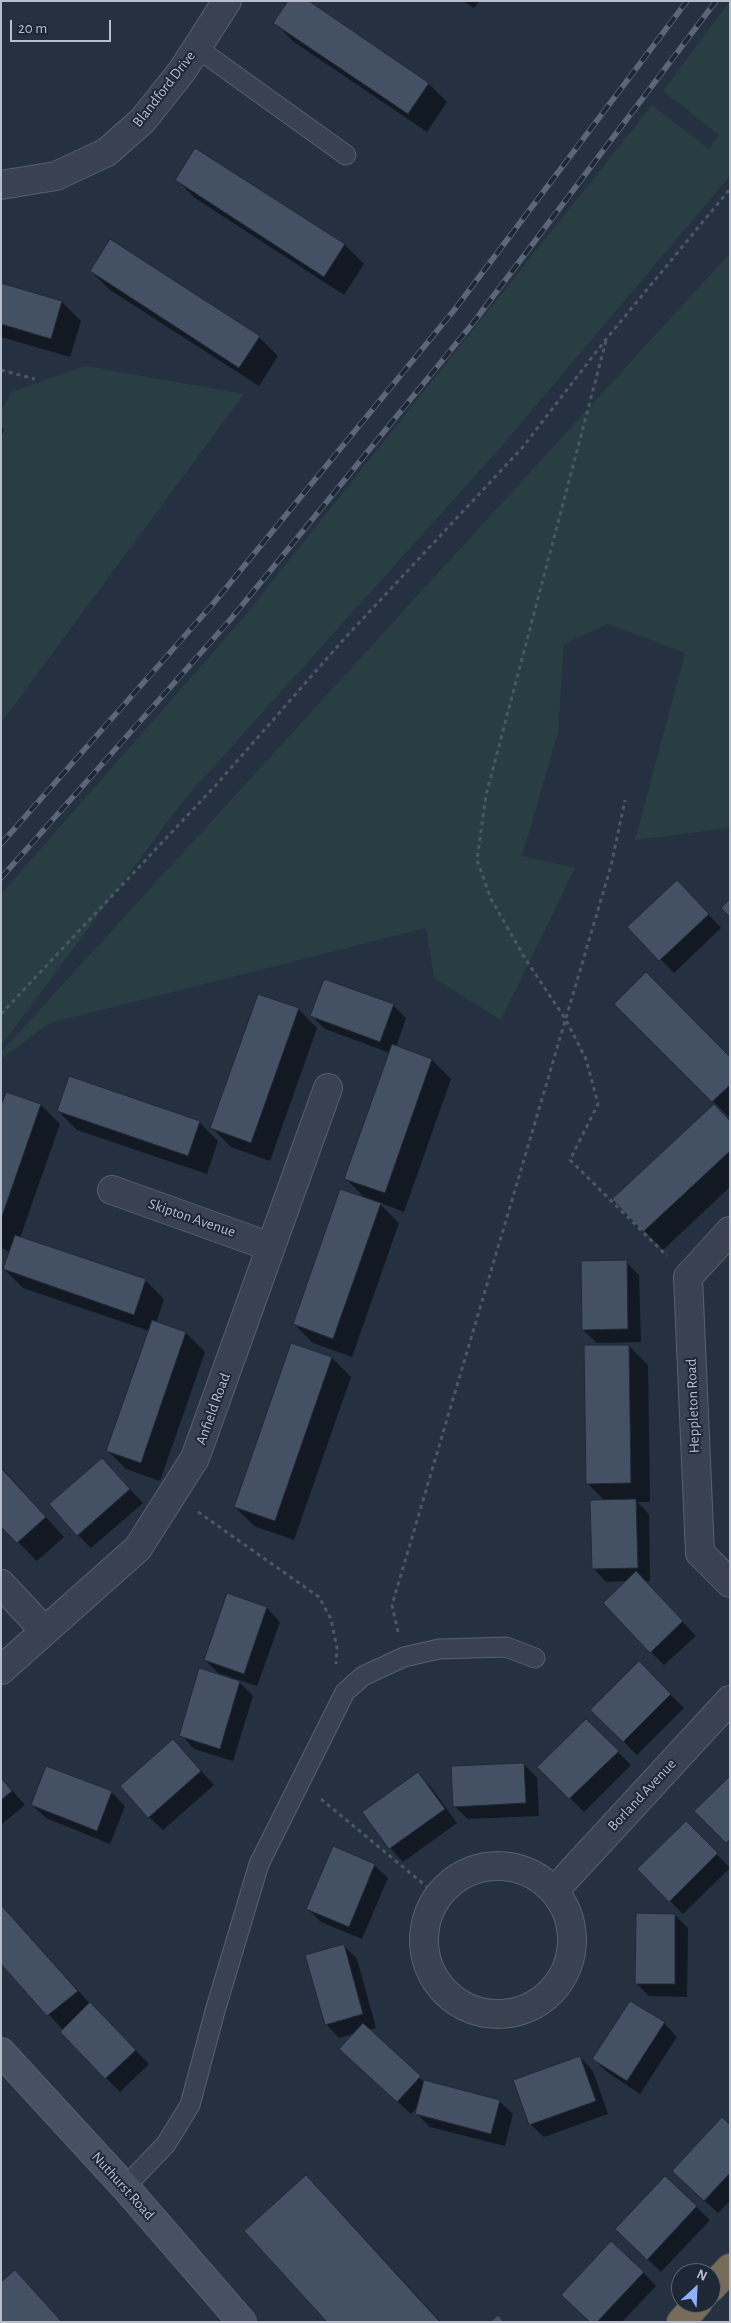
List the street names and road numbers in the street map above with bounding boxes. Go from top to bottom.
street label: Blandford Drive [129,47,199,131]
street label: Skipton Avenue [146,1195,238,1241]
street label: Heppleton Road [682,1358,704,1454]
street label: Anfield Road [192,1371,234,1447]
street label: Borland Avenue [604,1755,680,1835]
street label: Nuthurst Road [88,2148,158,2224]

